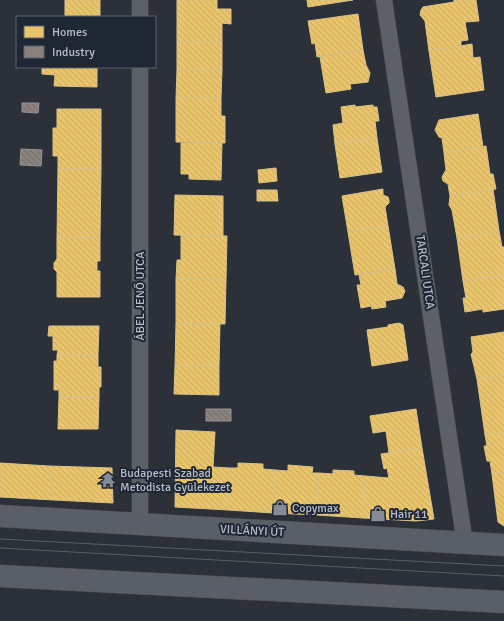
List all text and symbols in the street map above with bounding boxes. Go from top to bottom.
legend [16,16,156,68]
text: Homes [52,25,87,40]
text: Industry [52,45,95,60]
street label: TARCALI UTCA [412,234,438,311]
street label: ÁBEL JENŐ UTCA [133,251,148,341]
place label: Budapesti Szabad Metodista Gyülekezet [120,466,230,495]
temple icon: Budapesti Szabad Metodista Gyülekezet [99,471,117,489]
shop icon: Copymax [271,499,289,517]
place label: Copymax [292,501,339,516]
shop icon: Hair 11 [369,505,387,523]
place label: Hair 11 [390,507,427,522]
street label: VILLÁNYI ÚT [219,522,285,540]

